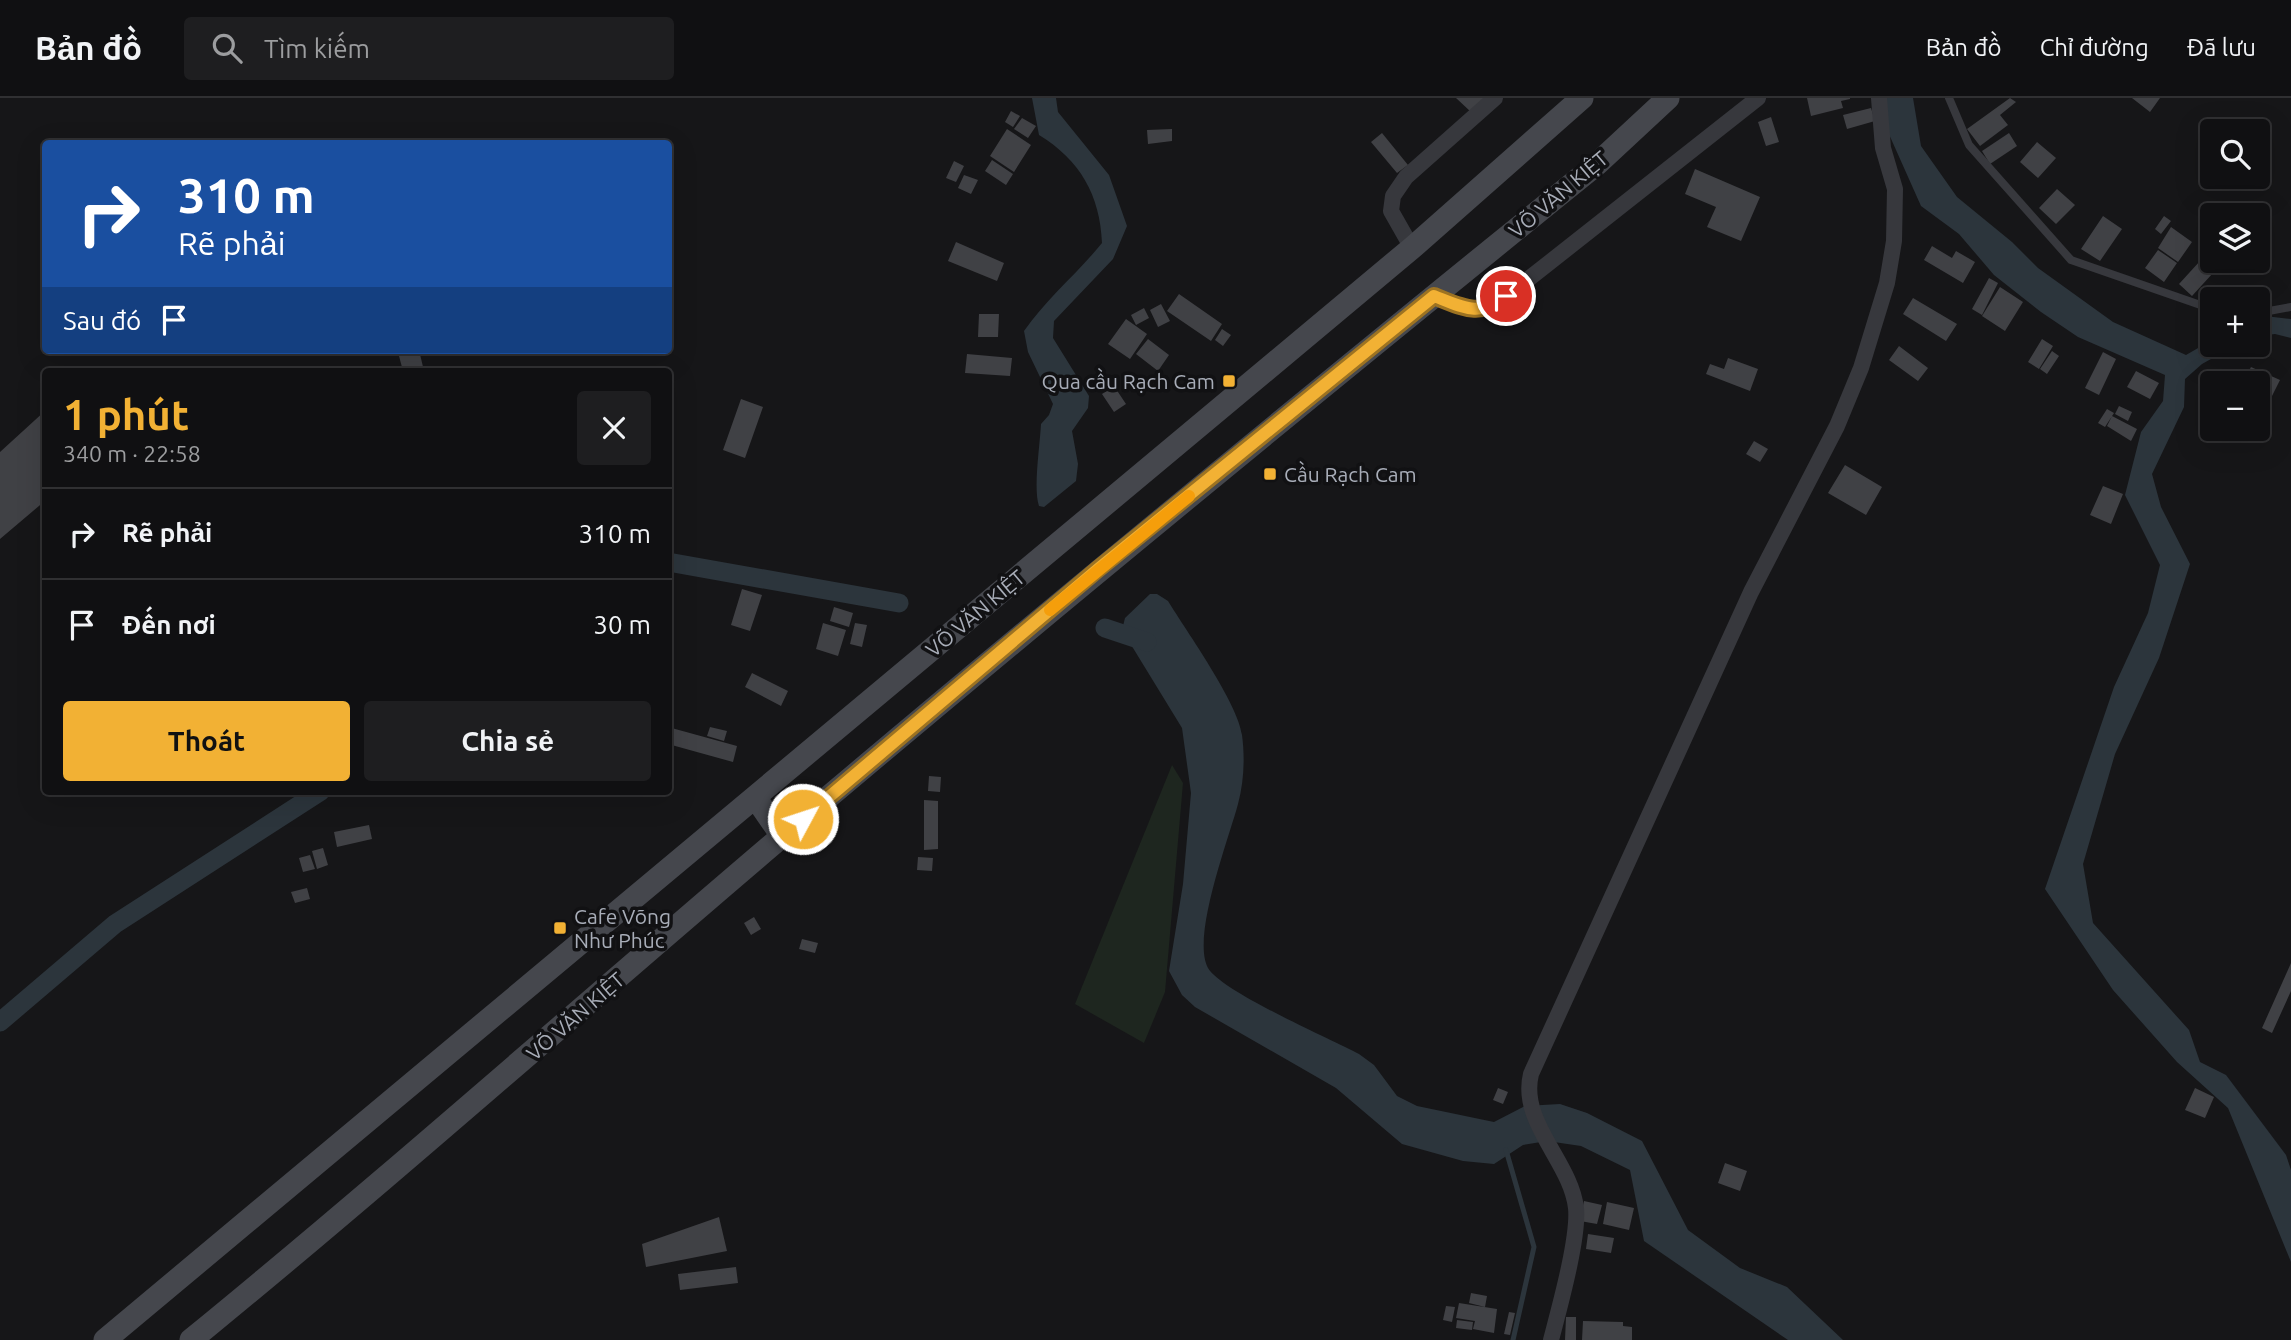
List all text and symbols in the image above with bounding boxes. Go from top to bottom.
search box [184,17,674,80]
text: Bản đồ [35,29,142,66]
icon: search [208,29,246,67]
text: Tìm kiếm [264,34,370,63]
text: Bản đồ [1926,34,2002,61]
text: Chỉ đường [2040,34,2149,61]
text: Đã lưu [2187,34,2256,61]
map controls [2200,119,2270,441]
button: search [2200,119,2270,189]
street label: VÕ VĂN KIỆT [1504,146,1613,242]
text: 310 m [178,167,315,222]
icon: right [63,168,154,259]
button: layers [2200,203,2270,273]
text: Rẽ phải [178,225,285,261]
pin [1476,266,1536,326]
icon: arrive [1487,277,1525,315]
button: + [2200,287,2270,357]
icon: arrive [155,301,193,339]
text: Sau đó [63,306,141,335]
place label: Qua cầu Rạch Cam [1042,367,1215,393]
button: − [2200,371,2270,441]
marker: Qua cầu Rạch Cam [1221,373,1237,389]
text: 1 phút [63,391,189,438]
button: close [577,391,651,465]
text: 340 m · 22:58 [63,441,201,466]
place label: Cầu Rạch Cam [1284,460,1417,486]
marker: Cầu Rạch Cam [1262,466,1278,482]
icon: right [63,515,101,553]
text: Rẽ phải [122,518,212,547]
text: 310 m [579,519,651,548]
street label: VÕ VĂN KIỆT [921,565,1030,661]
icon: arrive [63,606,101,644]
text: Đến nơi [122,610,216,639]
text: 30 m [593,610,651,639]
button: Thoát [63,701,350,781]
button: Chia sẻ [364,701,651,781]
position arrow [766,782,840,856]
place label: Cafe Võng Như Phúc [574,904,671,952]
marker: Cafe Võng Như Phúc [552,920,568,936]
street label: VÕ VĂN KIỆT [521,967,629,1065]

